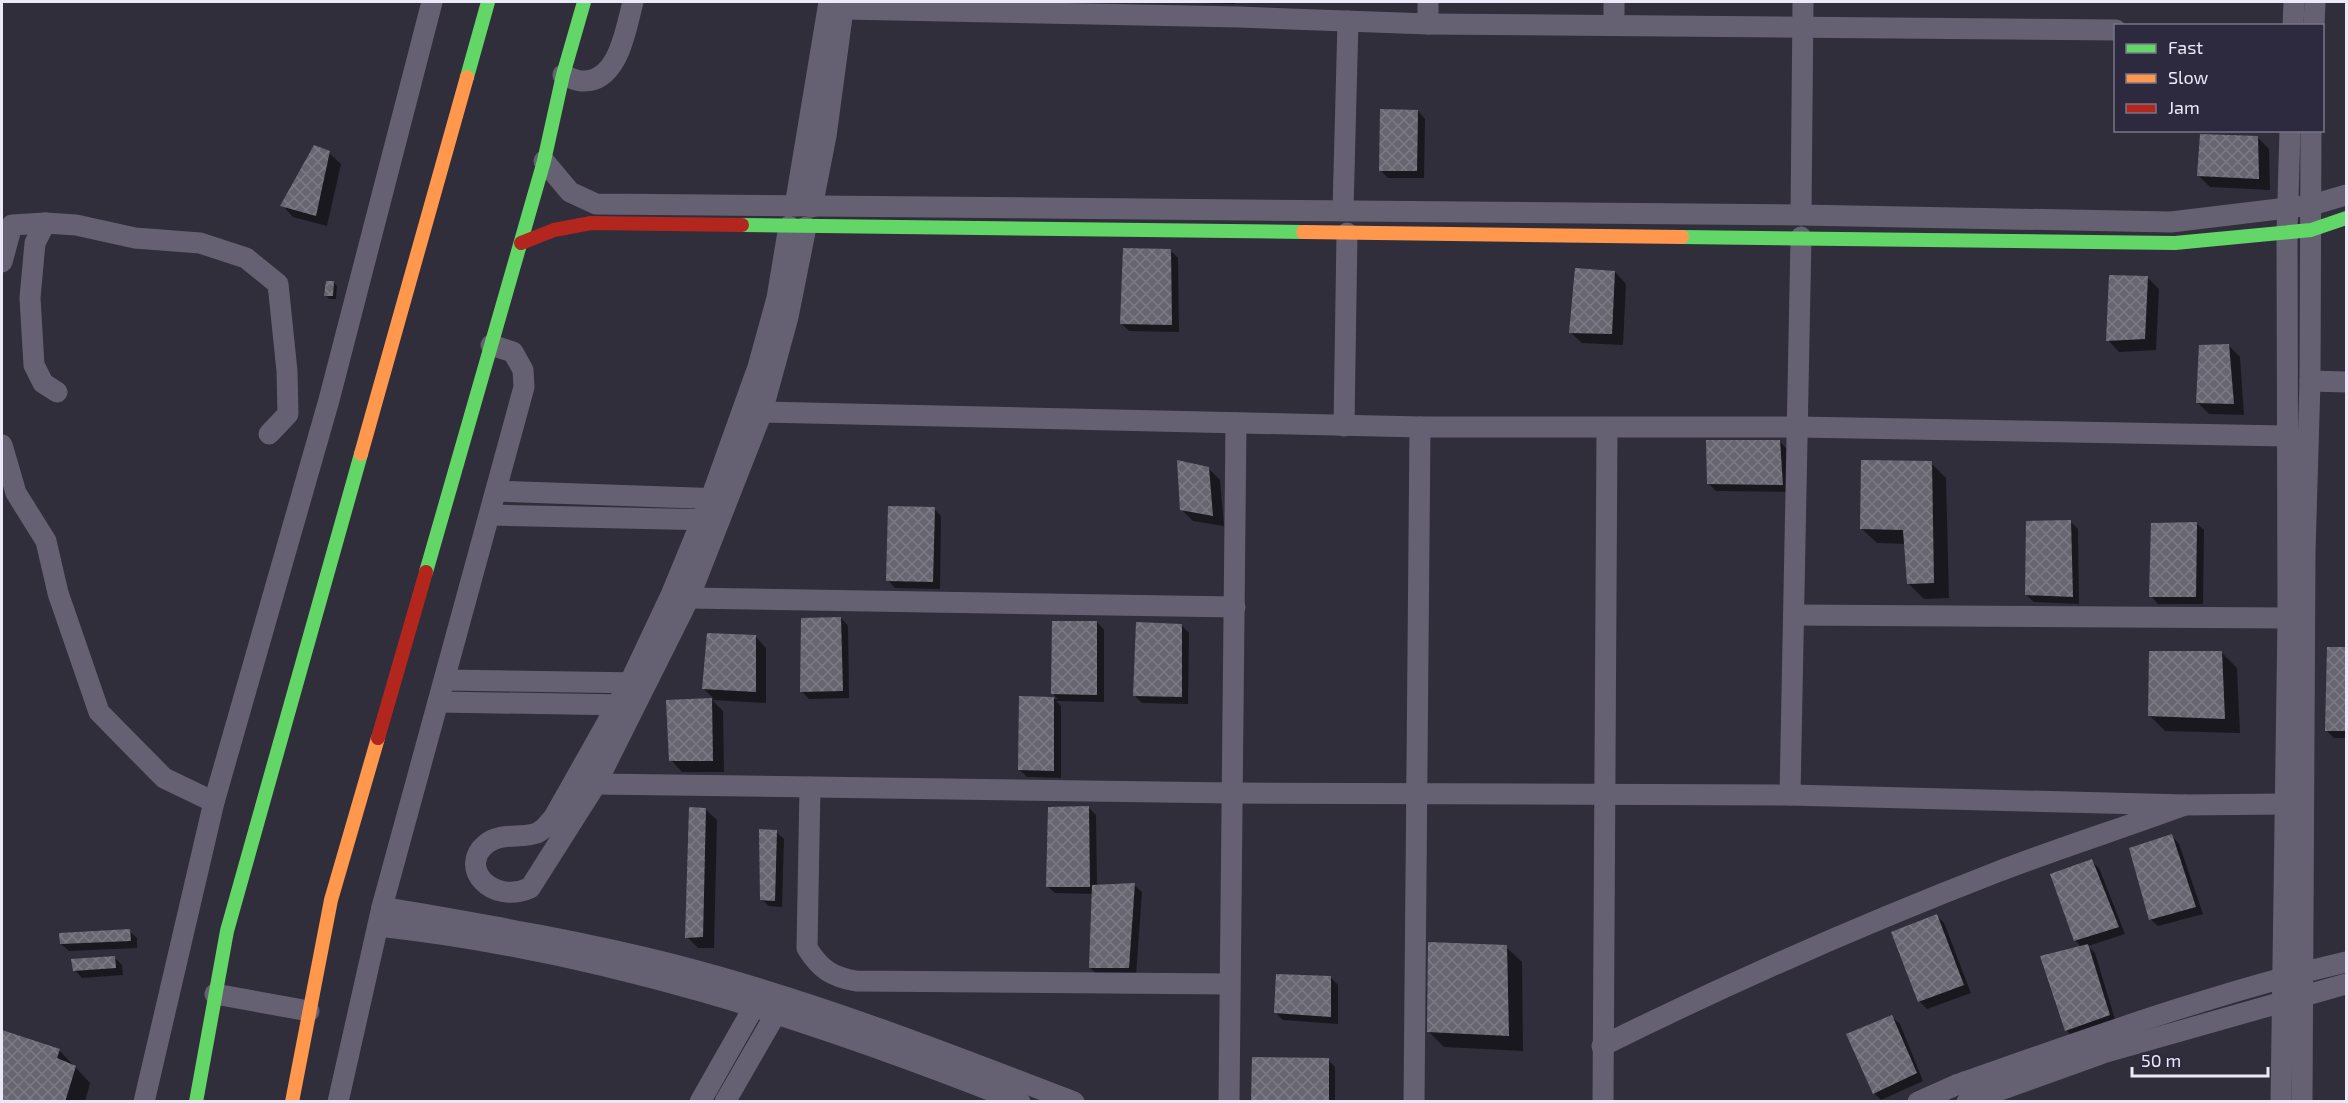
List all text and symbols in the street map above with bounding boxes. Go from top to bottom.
legend [2114,24,2324,132]
text: Fast [2168,36,2203,58]
text: Slow [2168,66,2209,88]
text: Jam [2168,96,2200,118]
scale bar [2132,1040,2268,1078]
text: 50 m [2141,1049,2181,1071]

